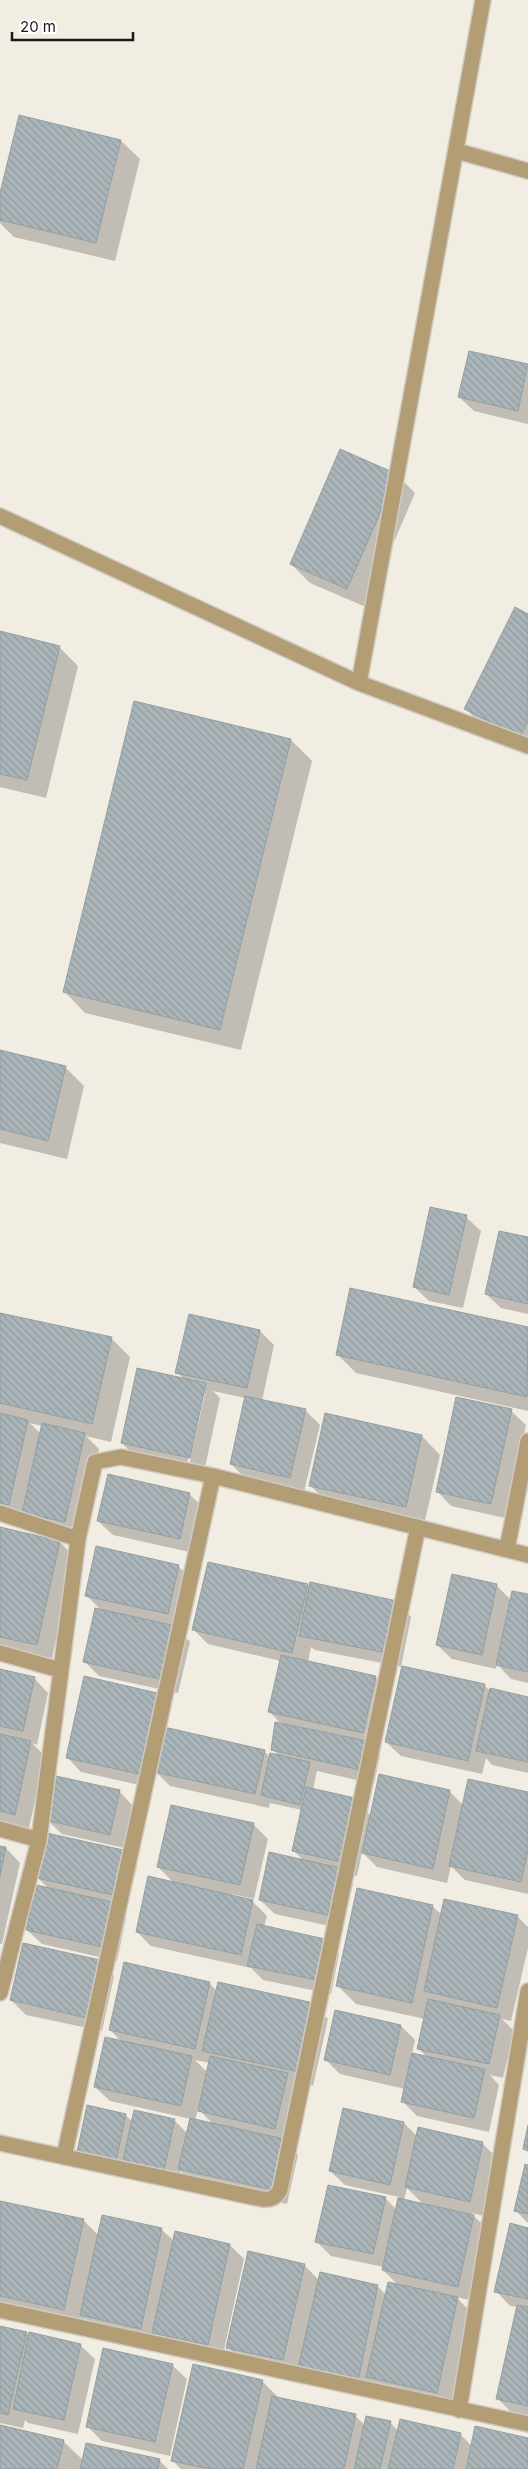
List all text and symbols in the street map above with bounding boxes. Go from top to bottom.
scale bar [12,10,134,42]
text: 20 m [20,17,56,36]

